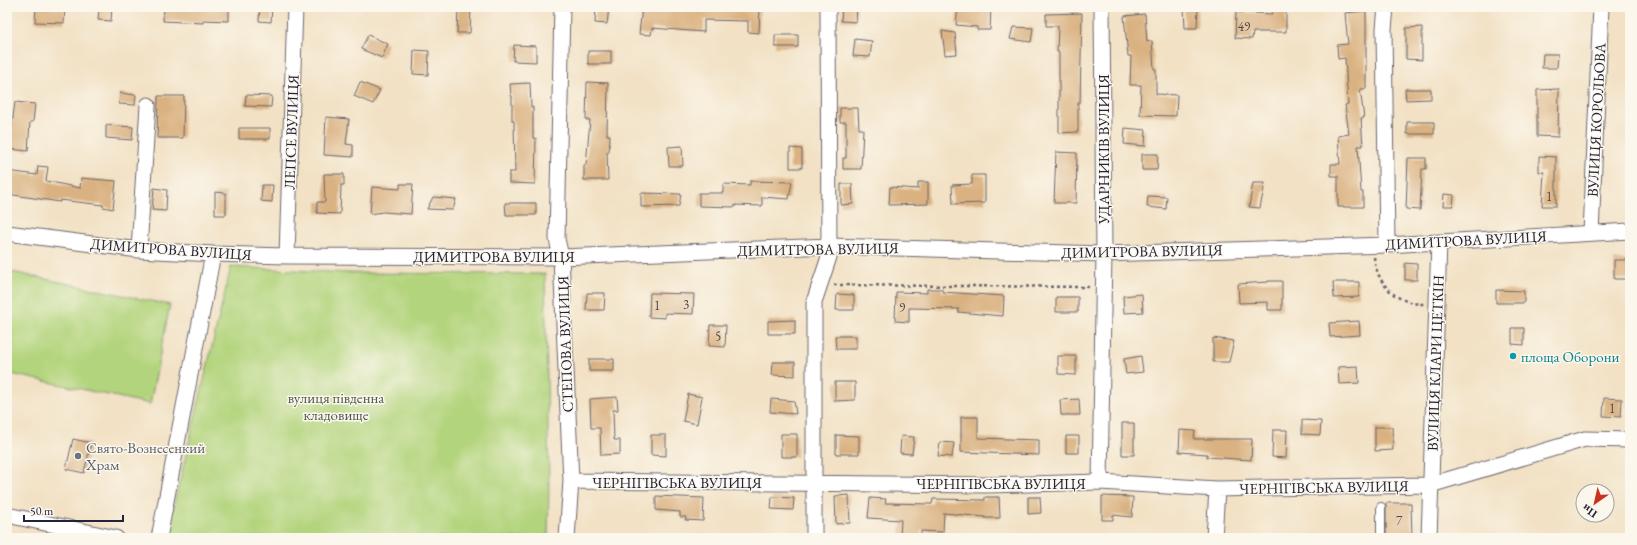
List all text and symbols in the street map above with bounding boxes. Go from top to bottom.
house number: 49 [1238,18,1251,35]
street label: ВУЛИЦЯ КОРОЛЬОВА [1582,42,1610,198]
street label: ЛЕПСЕ ВУЛИЦЯ [279,74,303,190]
street label: УДАРНИКІВ ВУЛИЦЯ [1094,74,1113,225]
house number: 1 [1546,188,1552,205]
street label: ДИМИТРОВА ВУЛИЦЯ [1385,226,1547,254]
street label: ДИМИТРОВА ВУЛИЦЯ [90,234,252,264]
street label: ДИМИТРОВА ВУЛИЦЯ [737,238,899,260]
street label: ДИМИТРОВА ВУЛИЦЯ [1061,240,1223,262]
street label: ДИМИТРОВА ВУЛИЦЯ [413,247,575,266]
street label: СТЕПОВА ВУЛИЦЯ [553,275,577,413]
street label: ВУЛИЦЯ КЛАРИ ЦЕТКІН [1422,275,1448,451]
house number: 3 [683,296,689,313]
house number: 1 [654,297,660,314]
house number: 9 [899,299,906,316]
house number: 5 [715,328,721,345]
place label: площа Оборони [1521,347,1620,366]
marker: площа Оборони [1508,351,1518,361]
park label: вулиця південна кладовище [288,388,384,424]
house number: 1 [1609,400,1615,417]
place label: Свято-Вознесенкий Храм [85,438,205,474]
marker: Свято-Вознесенкий Храм [73,451,83,461]
street label: ЧЕРНІГІВСЬКА ВУЛИЦЯ [592,473,762,492]
street label: ЧЕРНІГІВСЬКА ВУЛИЦЯ [916,474,1086,493]
street label: ЧЕРНІГІВСЬКА ВУЛИЦЯ [1239,476,1409,498]
north arrow [1575,483,1615,523]
scale bar [24,497,123,523]
text: Пн [1579,501,1600,521]
text: 50 m [30,503,54,519]
house number: 7 [1396,512,1403,529]

